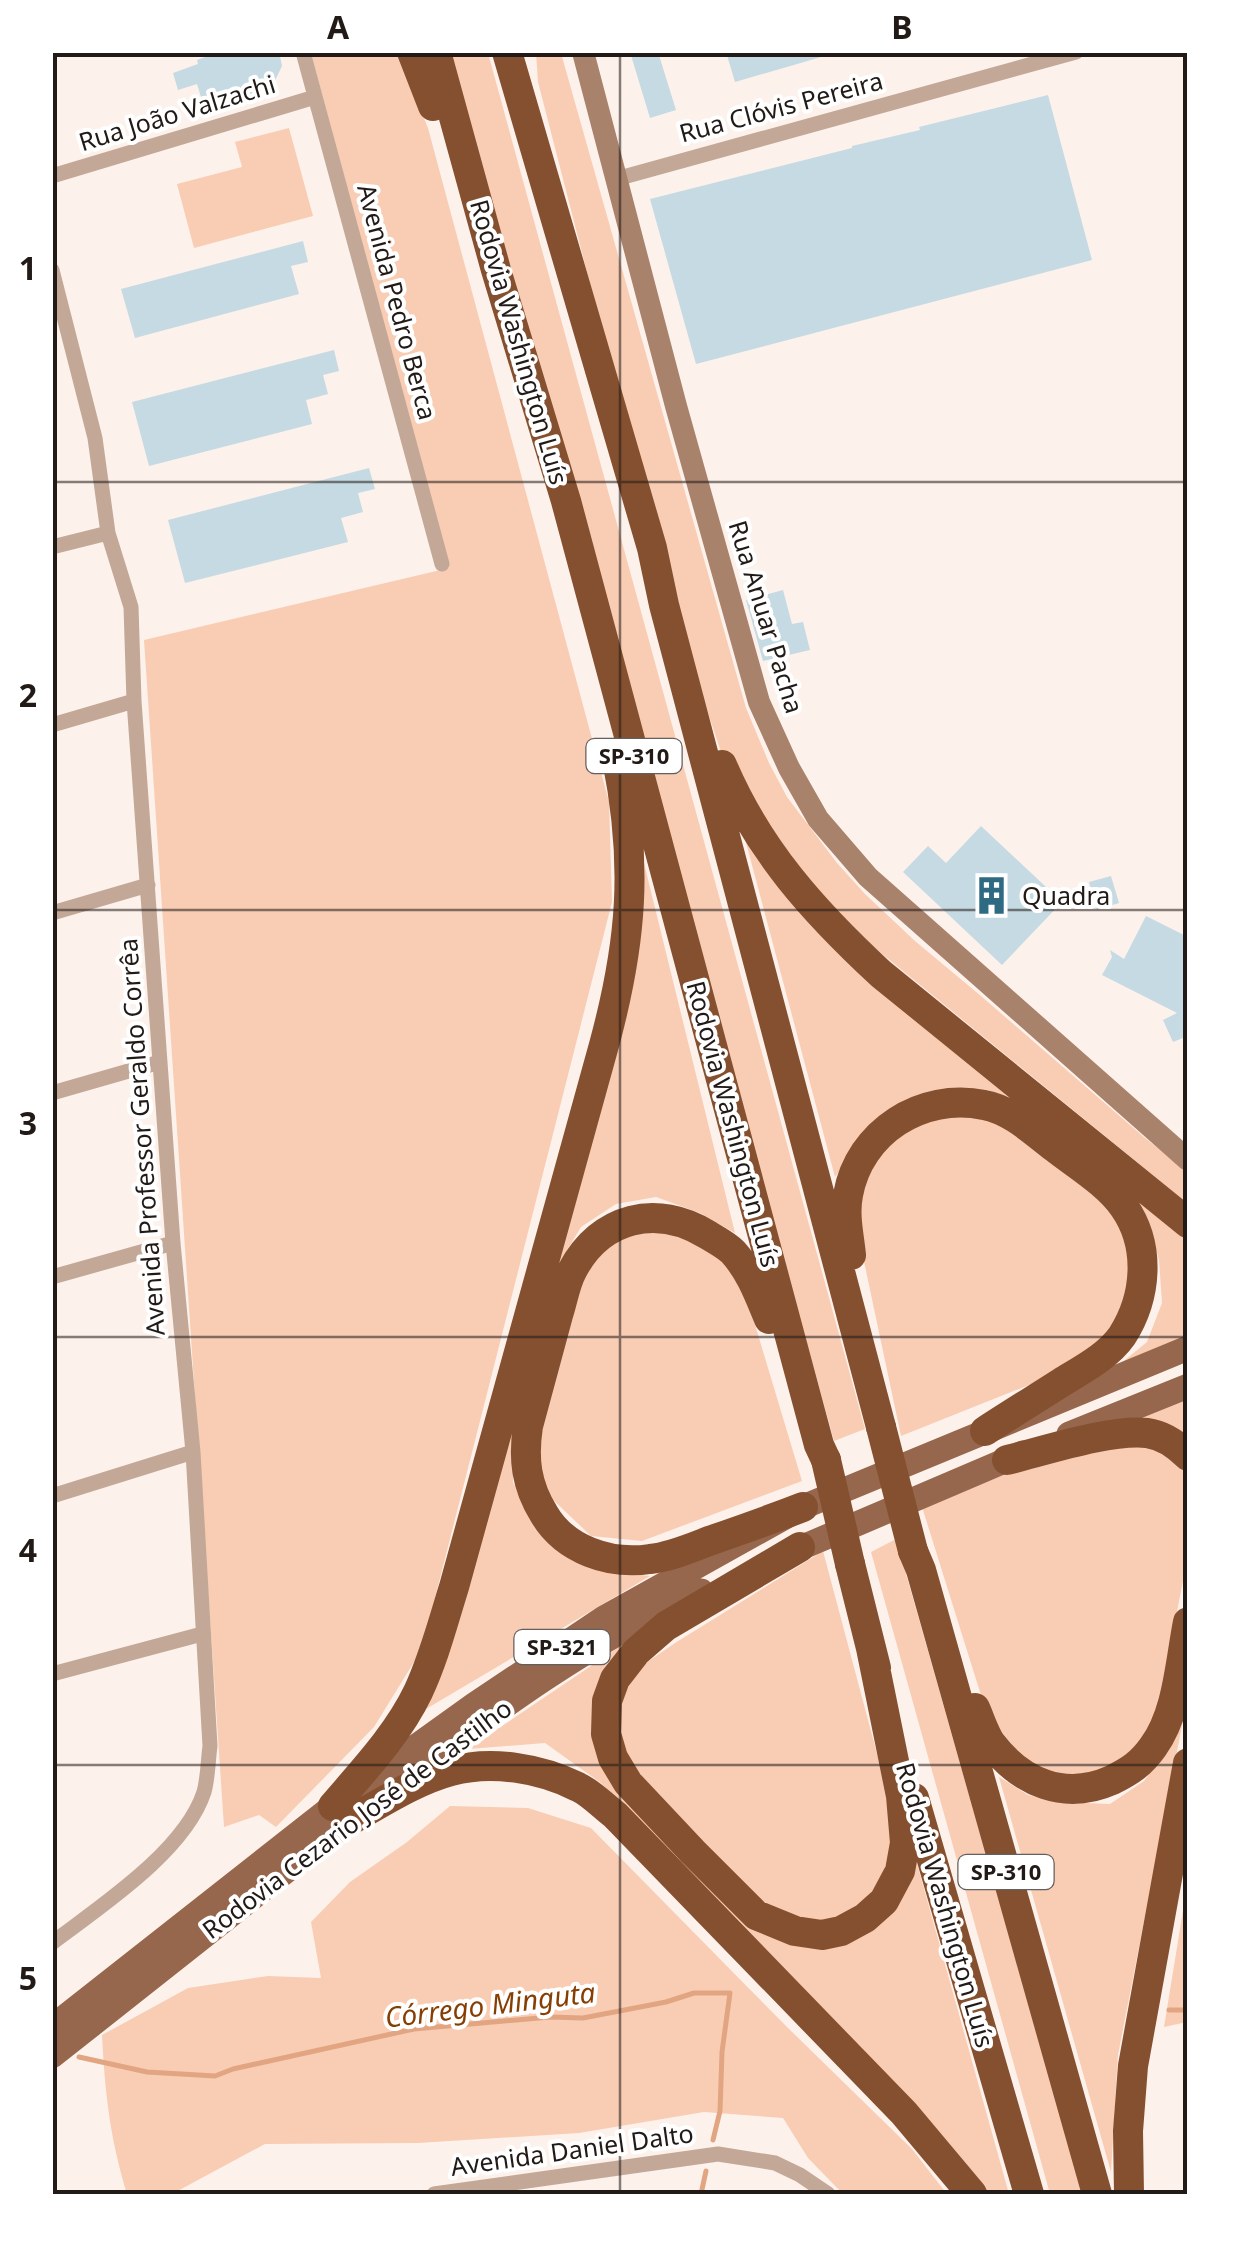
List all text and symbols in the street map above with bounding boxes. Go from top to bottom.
text: A [327,5,350,48]
text: B [891,5,913,48]
street label: Rua Clóvis Pereira [675,63,886,150]
street label: Rua João Valzachi [74,66,279,158]
street label: Avenida Pedro Berca [350,180,446,423]
street label: Rodovia Washington Luís [463,195,577,488]
text: 1 [19,246,37,289]
street label: Rua Anuar Pacha [721,516,812,717]
text: 2 [19,673,37,716]
road number: SP-310 [586,739,682,773]
building icon: Quadra [971,875,1013,917]
place label: Quadra [1022,878,1110,912]
street label: Avenida Professor Geraldo Corrêa [110,937,172,1337]
street label: Rodovia Washington Luís [679,977,789,1271]
text: 3 [19,1101,37,1144]
text: 4 [19,1528,37,1571]
road number: SP-321 [514,1630,610,1664]
street label: Rodovia Cezario José de Castilho [195,1691,518,1946]
street label: Rodovia Washington Luís [889,1758,1003,2051]
road number: SP-310 [958,1855,1054,1889]
text: 5 [19,1956,37,1999]
water label: Córrego Minguta [382,1972,597,2036]
street label: Avenida Daniel Dalto [448,2115,695,2183]

